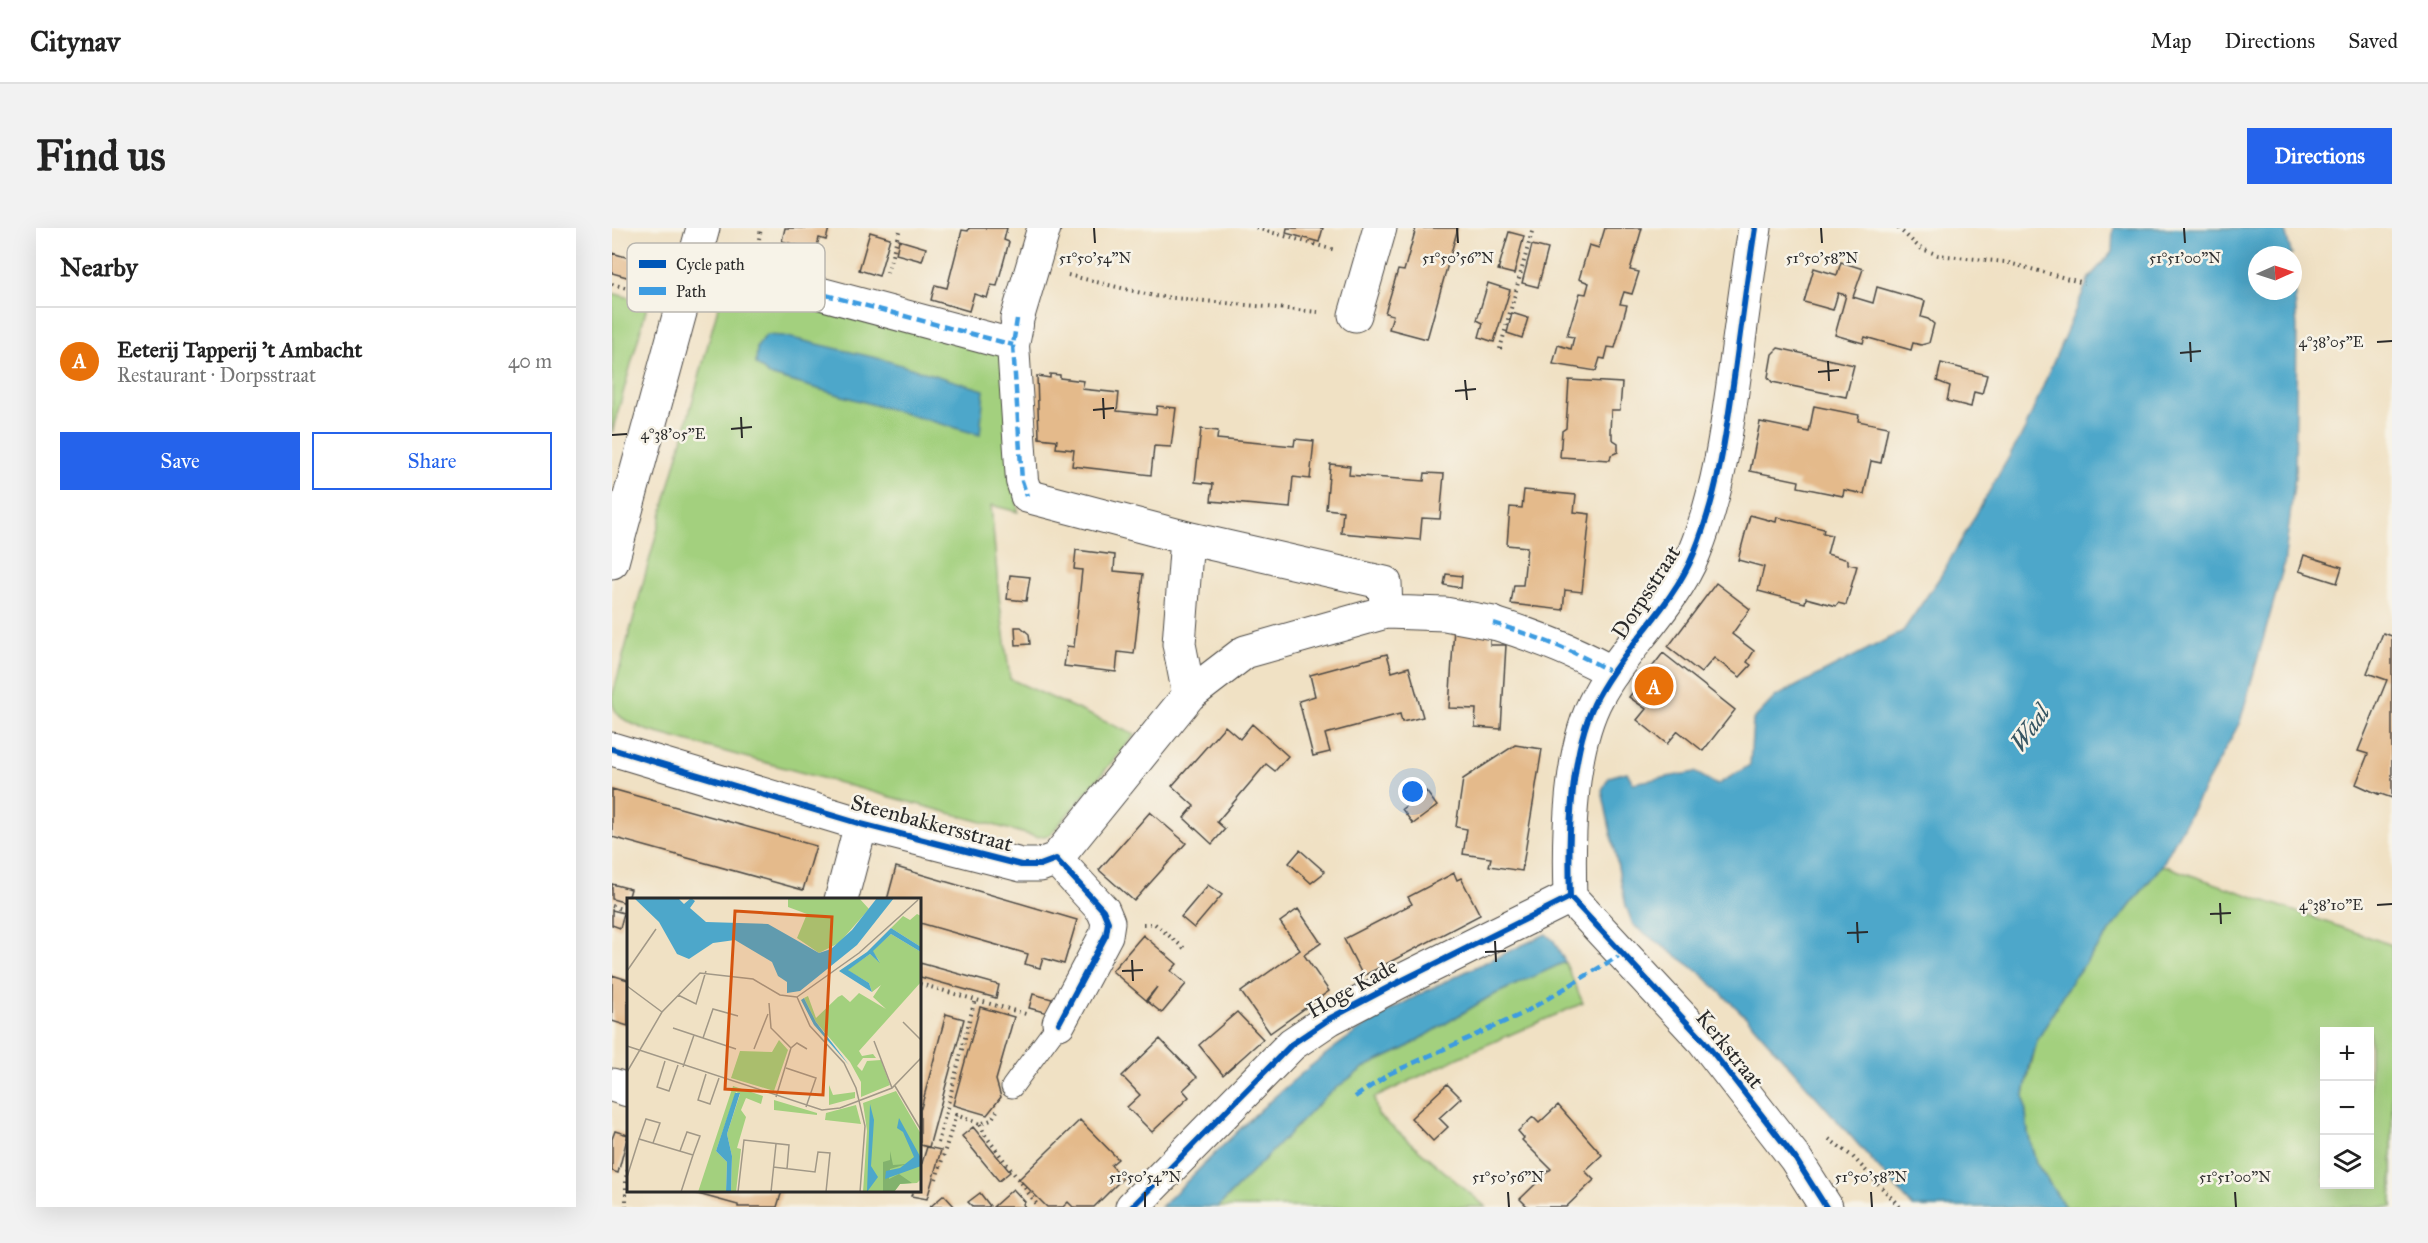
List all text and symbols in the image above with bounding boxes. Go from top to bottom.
text: Citynav [30,24,120,59]
text: Map [2151,28,2192,54]
text: Directions [2225,28,2315,54]
text: Saved [2348,28,2398,54]
button: Directions [2247,128,2392,184]
text: Find us [36,130,166,182]
legend [627,243,825,312]
north arrow [2248,246,2302,300]
text: 51°50'54"N [1059,249,1131,267]
text: 51°50'56"N [1422,249,1494,267]
text: 51°50'58"N [1786,249,1858,267]
text: 51°51'00"N [2149,249,2221,267]
text: Nearby [60,251,138,283]
text: Cycle path [676,255,745,274]
text: Path [676,282,706,301]
text: 4°38'05"E [2299,333,2364,351]
text: Eeterij Tapperij 't Ambacht [117,336,362,363]
text: A [73,349,86,373]
text: 40 m [508,349,552,373]
text: Restaurant · Dorpsstraat [117,363,316,387]
text: 4°38'05"E [641,425,706,443]
button: Save [60,432,300,490]
button: Share [312,432,552,490]
street label: Dorpsstraat [1606,540,1686,644]
pin: A [1634,664,1674,708]
water label: Waal [2003,697,2058,757]
your location [1398,777,1427,806]
street label: Steenbakkersstraat [848,788,1016,858]
text: 4°38'10"E [2299,896,2363,914]
inset map [627,898,921,1192]
street label: Hoge Kade [1302,952,1402,1024]
street label: Kerkstraat [1690,1004,1770,1094]
map controls [2320,1027,2374,1189]
button: + [2320,1027,2374,1081]
button: − [2320,1081,2374,1135]
button: layers [2320,1135,2374,1189]
text: 51°50'54"N [1109,1168,1181,1186]
text: 51°50'56"N [1472,1168,1544,1186]
text: 51°50'58"N [1835,1168,1907,1186]
text: 51°51'00"N [2199,1168,2271,1186]

